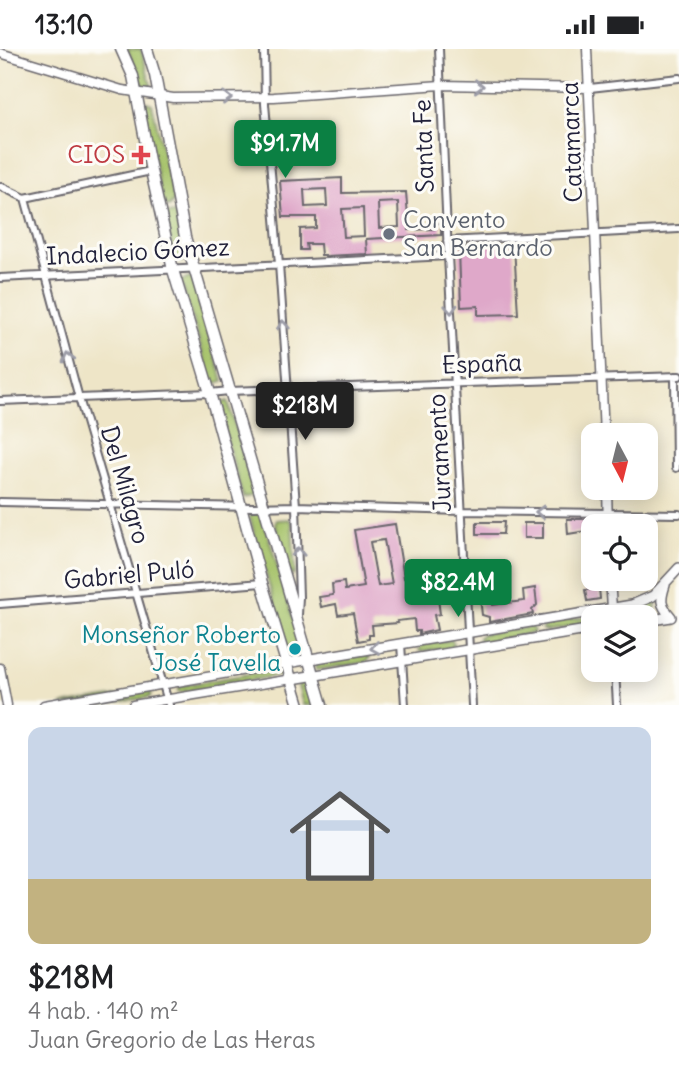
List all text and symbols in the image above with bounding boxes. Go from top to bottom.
text: 13:10 [35,8,93,41]
one-way arrow [474,78,484,94]
street label: Catamarca [554,81,588,203]
one-way arrow [222,90,233,106]
street label: Santa Fe [406,99,440,193]
pin: $91.7M [228,121,342,180]
text: $91.7M [250,128,320,157]
place label: CIOS [67,139,125,169]
marker: CIOS [131,145,151,165]
place label: Convento San Bernardo [403,204,553,262]
marker: Convento San Bernardo [381,226,397,242]
street label: Indalecio Gómez [46,231,230,271]
one-way arrow [443,304,458,315]
one-way arrow [275,319,290,330]
street label: España [441,347,522,379]
one-way arrow [62,351,76,363]
pin: $218M [256,383,354,442]
text: $218M [272,390,338,419]
street label: Juramento [421,393,457,513]
street label: Del Milagro [95,422,157,547]
north arrow [581,423,658,501]
map controls [581,423,658,682]
one-way arrow [534,504,544,520]
button: locate [581,514,658,591]
one-way arrow [290,546,305,557]
street label: Gabriel Puló [62,553,195,595]
pin: $82.4M [401,559,515,619]
text: $82.4M [421,567,495,596]
button: layers [581,605,658,682]
place label: Monseñor Roberto José Tavella [81,619,281,677]
marker: Monseñor Roberto José Tavella [287,641,303,657]
one-way arrow [369,641,381,656]
icon: home [277,773,403,899]
text: $218M [28,958,115,996]
text: 4 hab. · 140 m² [28,996,179,1025]
text: Juan Gregorio de Las Heras [28,1025,316,1054]

